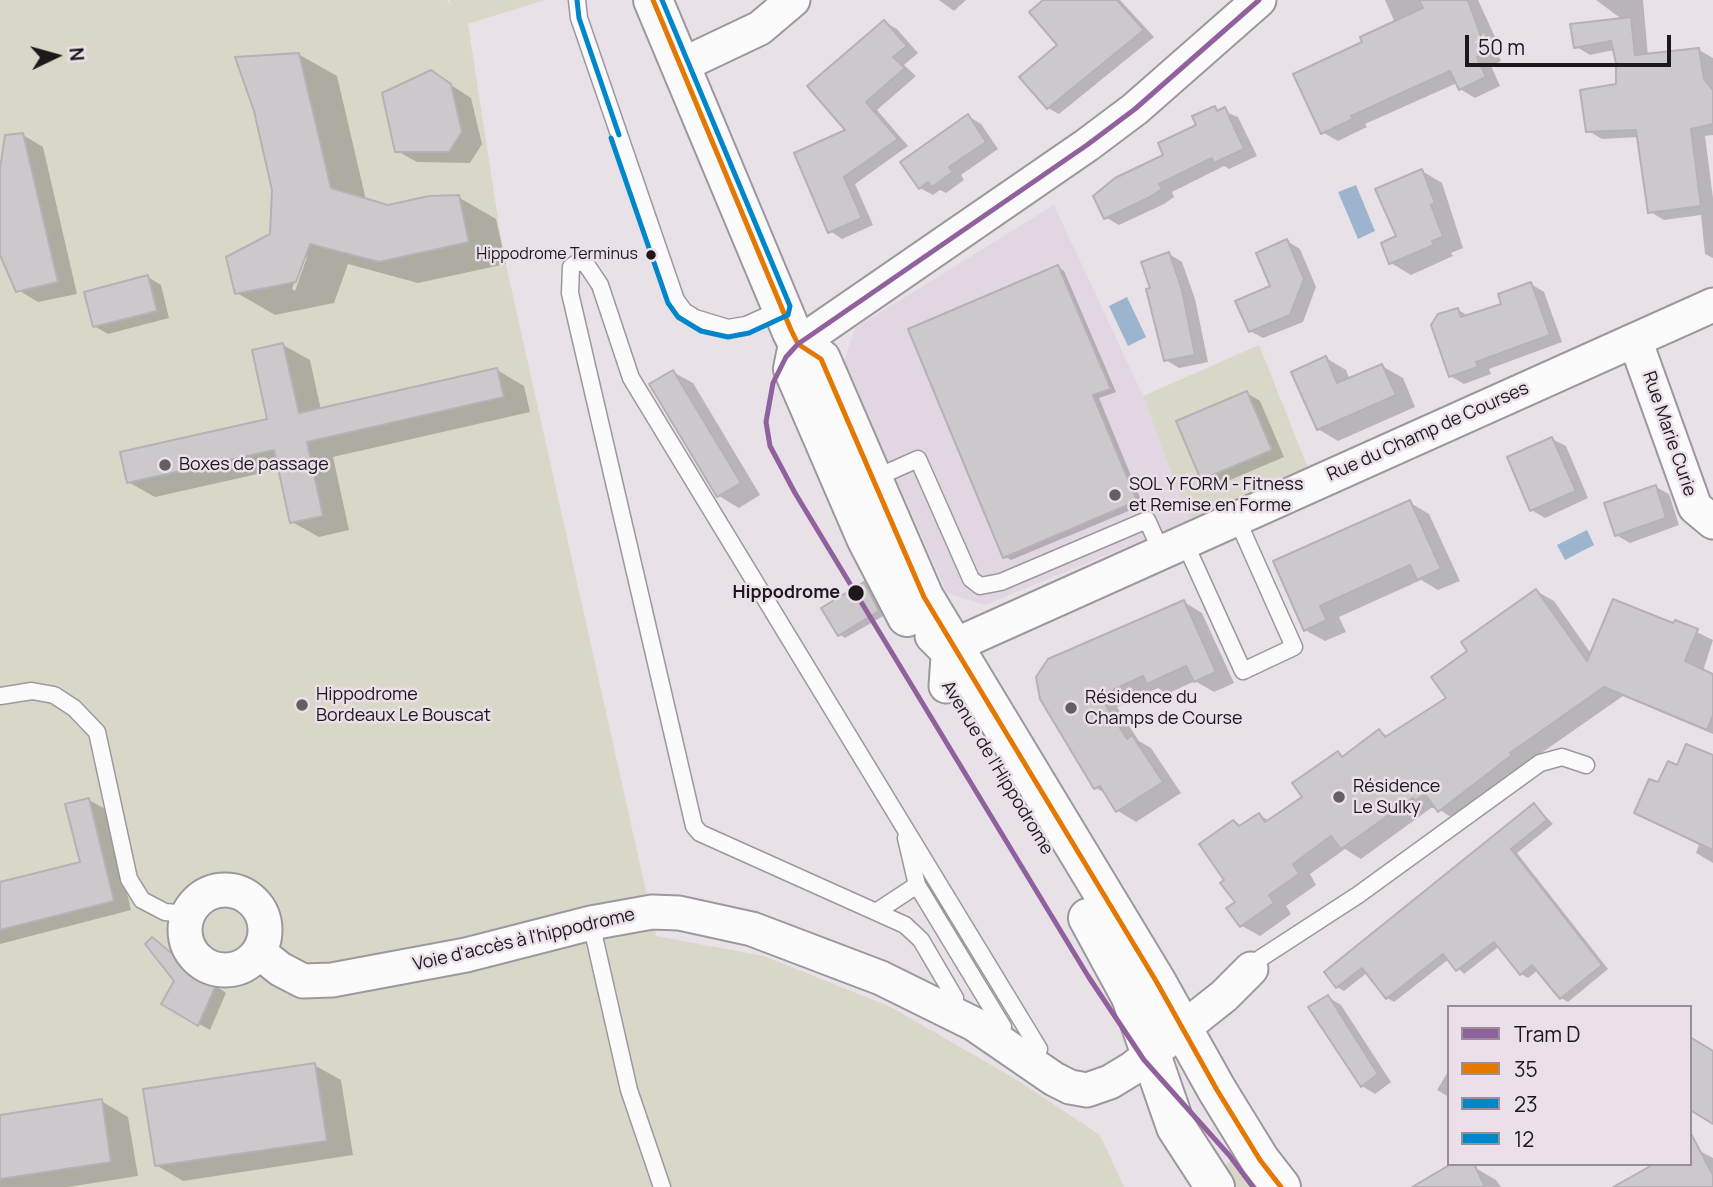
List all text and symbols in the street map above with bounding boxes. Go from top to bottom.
north arrow [21,21,91,91]
scale bar [1468,21,1674,65]
text: 50 m [1478,33,1525,61]
text: N [63,46,90,62]
place label: Hippodrome Terminus [476,245,638,265]
marker: Hippodrome Terminus [644,248,658,262]
street label: Rue Marie Curie [1637,369,1701,499]
street label: Rue du Champ de Courses [1324,378,1532,486]
place label: Boxes de passage [179,454,329,476]
marker: Boxes de passage [157,457,173,473]
place label: SOL Y FORM - Fitness et Remise en Forme [1129,474,1303,516]
marker: SOL Y FORM - Fitness et Remise en Forme [1107,487,1123,503]
place label: Hippodrome [733,582,840,604]
marker: Hippodrome [846,583,866,603]
street label: Avenue de l'Hippodrome [936,677,1058,859]
place label: Hippodrome Bordeaux Le Bouscat [316,684,491,726]
place label: Résidence du Champs de Course [1085,687,1243,730]
marker: Hippodrome Bordeaux Le Bouscat [294,697,310,713]
marker: Résidence du Champs de Course [1063,700,1079,716]
place label: Résidence Le Sulky [1353,776,1440,818]
marker: Résidence Le Sulky [1331,789,1347,805]
street label: Voie d'accès à l'hippodrome [411,904,637,976]
legend [1447,1005,1692,1166]
text: Tram D [1514,1020,1580,1048]
text: 35 [1514,1055,1538,1083]
text: 23 [1514,1090,1538,1118]
text: 12 [1514,1125,1534,1153]

